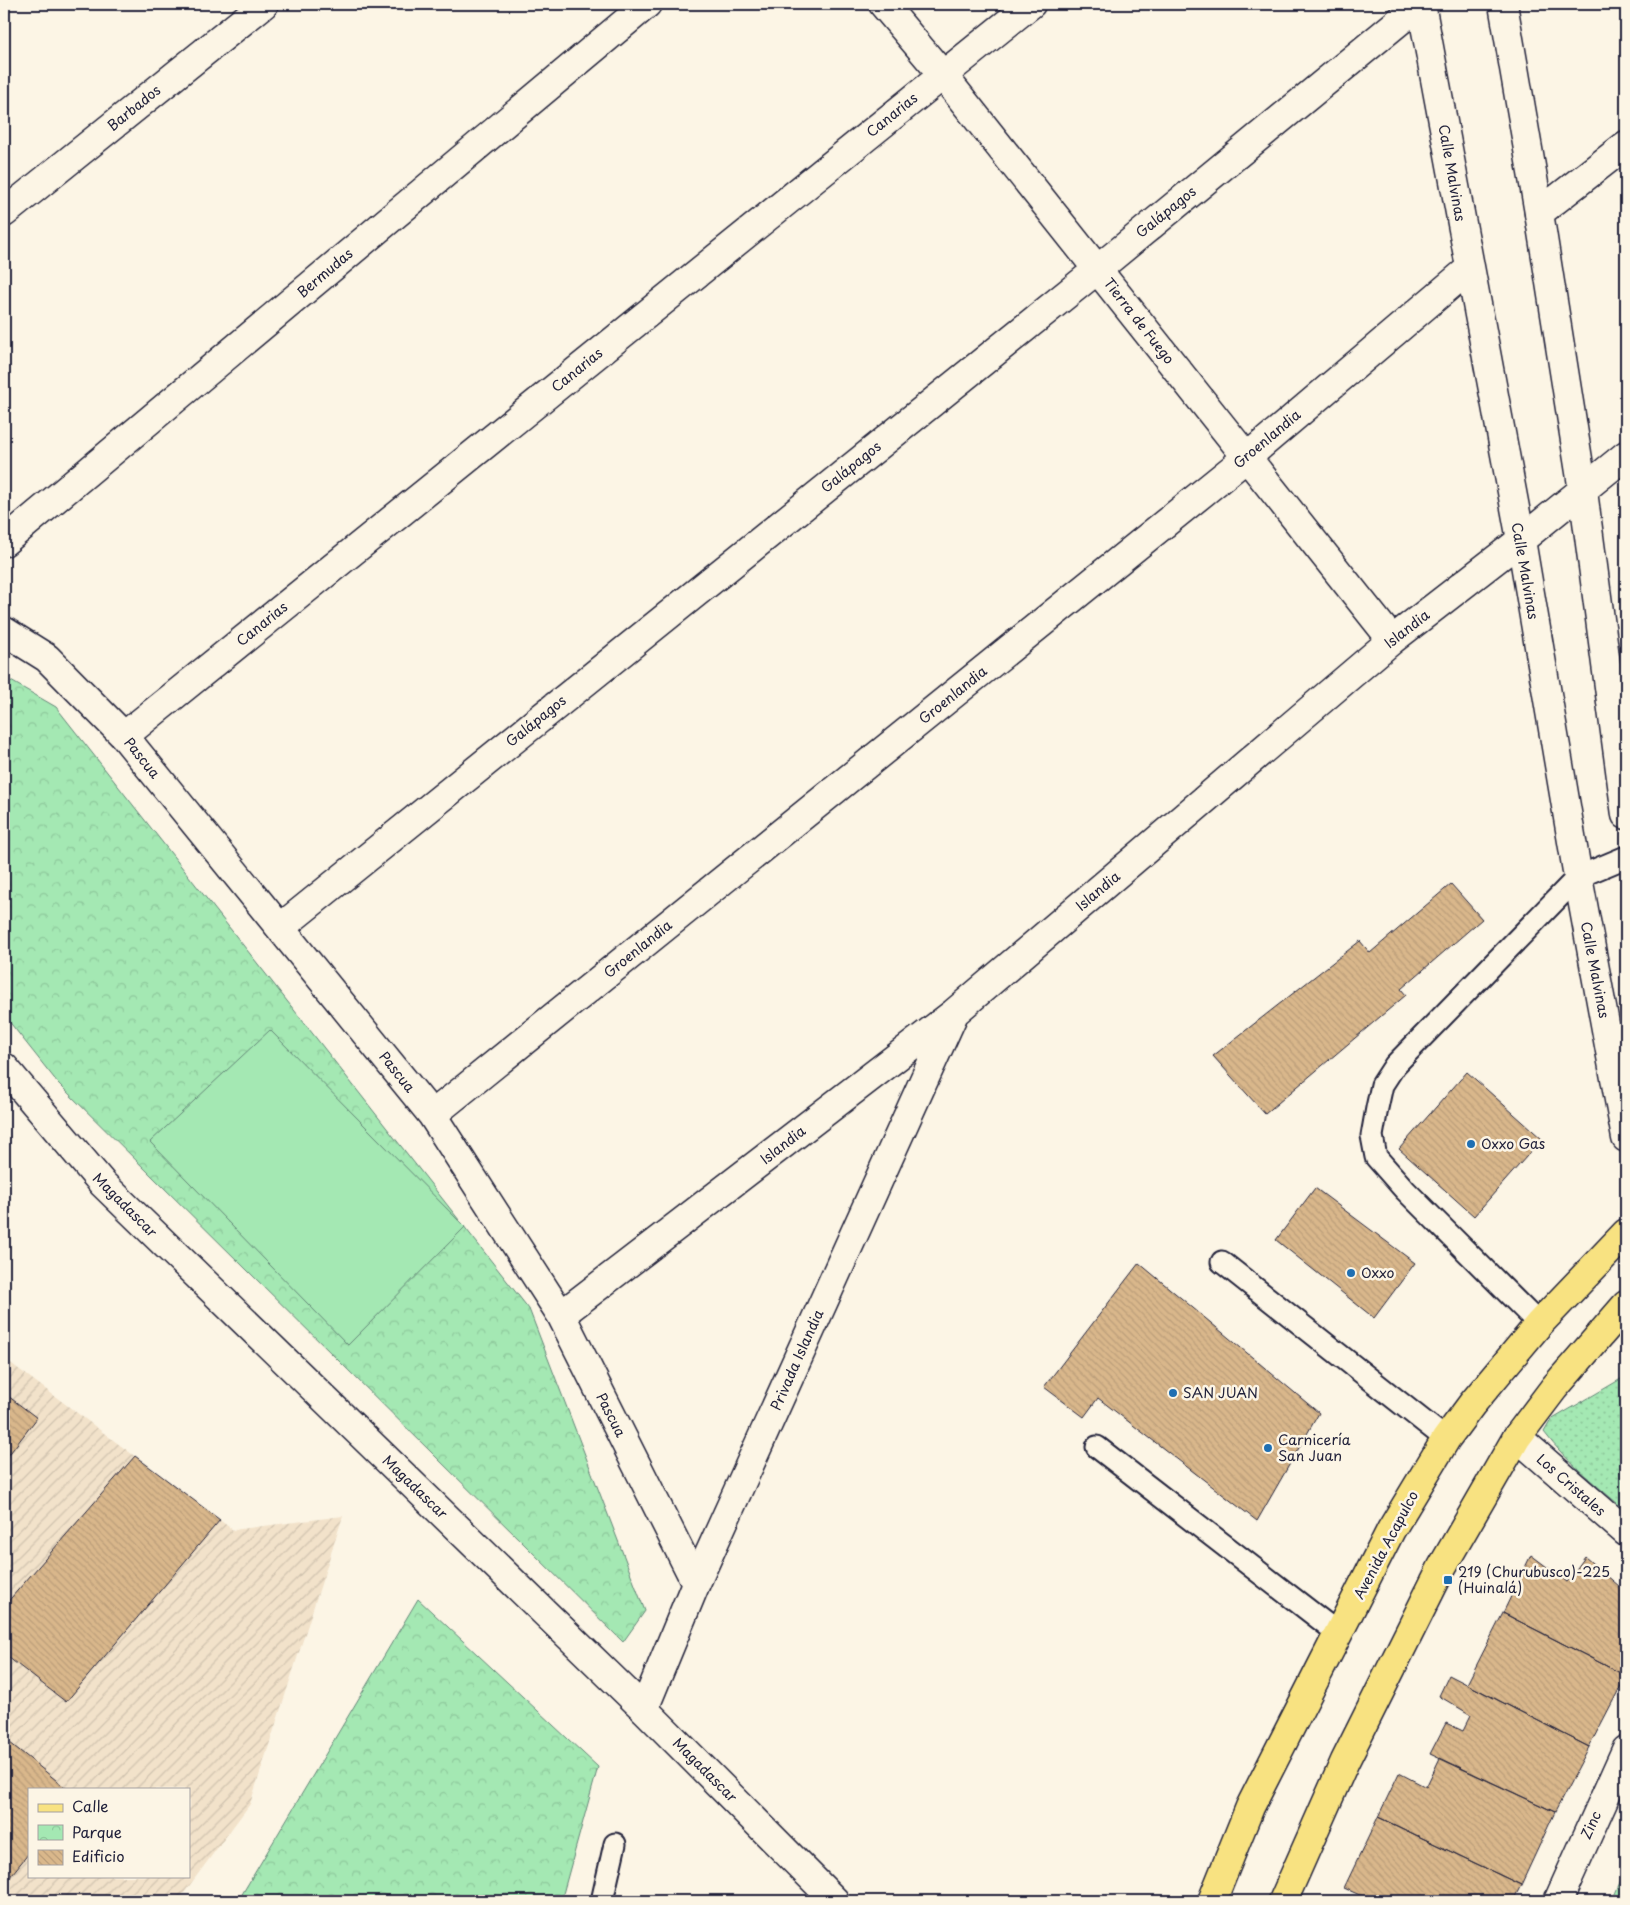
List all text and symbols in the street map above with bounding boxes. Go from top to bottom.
street label: Barbados [102,80,165,136]
street label: Canarias [861,87,922,142]
street label: Calle Malvinas [1434,123,1471,223]
street label: Galápagos [1131,181,1200,243]
street label: Bermudas [292,243,357,302]
street label: Tierra de Fuego [1099,273,1180,368]
street label: Canarias [546,342,607,397]
street label: Groenlandia [1228,404,1305,473]
street label: Galápagos [816,436,885,498]
street label: Calle Malvinas [1507,521,1544,621]
street label: Canarias [231,596,292,651]
street label: Islandia [1380,604,1434,653]
street label: Groenlandia [914,660,991,729]
street label: Galápagos [501,690,570,752]
street label: Pascua [119,733,166,783]
street label: Islandia [1071,866,1125,915]
street label: Groenlandia [599,914,676,983]
street label: Calle Malvinas [1576,920,1615,1020]
street label: Pascua [374,1047,421,1097]
street label: Islandia [756,1120,810,1169]
place label: Oxxo Gas [1481,1133,1545,1154]
marker: Oxxo Gas [1465,1138,1477,1150]
street label: Magadascar [88,1168,163,1242]
place label: Oxxo [1361,1262,1394,1283]
marker: Oxxo [1345,1267,1357,1279]
street label: Privada Islandia [765,1306,828,1413]
place label: SAN JUAN [1183,1382,1258,1403]
marker: SAN JUAN [1167,1387,1179,1399]
street label: Pascua [591,1389,632,1441]
place label: Carnicería San Juan [1278,1429,1351,1466]
marker: Carnicería San Juan [1262,1442,1274,1454]
street label: Los Cristales [1532,1449,1611,1521]
street label: Magadascar [378,1450,453,1524]
street label: Avenida Acapulco [1348,1487,1423,1603]
place label: 219 (Churubusco)-225 (Huinalá) [1458,1561,1610,1598]
marker: 219 (Churubusco)-225 (Huinalá) [1442,1574,1454,1586]
street label: Magadascar [668,1733,743,1807]
legend [28,1788,190,1878]
text: Calle [72,1794,109,1817]
street label: Zinc [1575,1807,1606,1842]
text: Parque [72,1820,122,1843]
text: Edificio [72,1844,125,1867]

